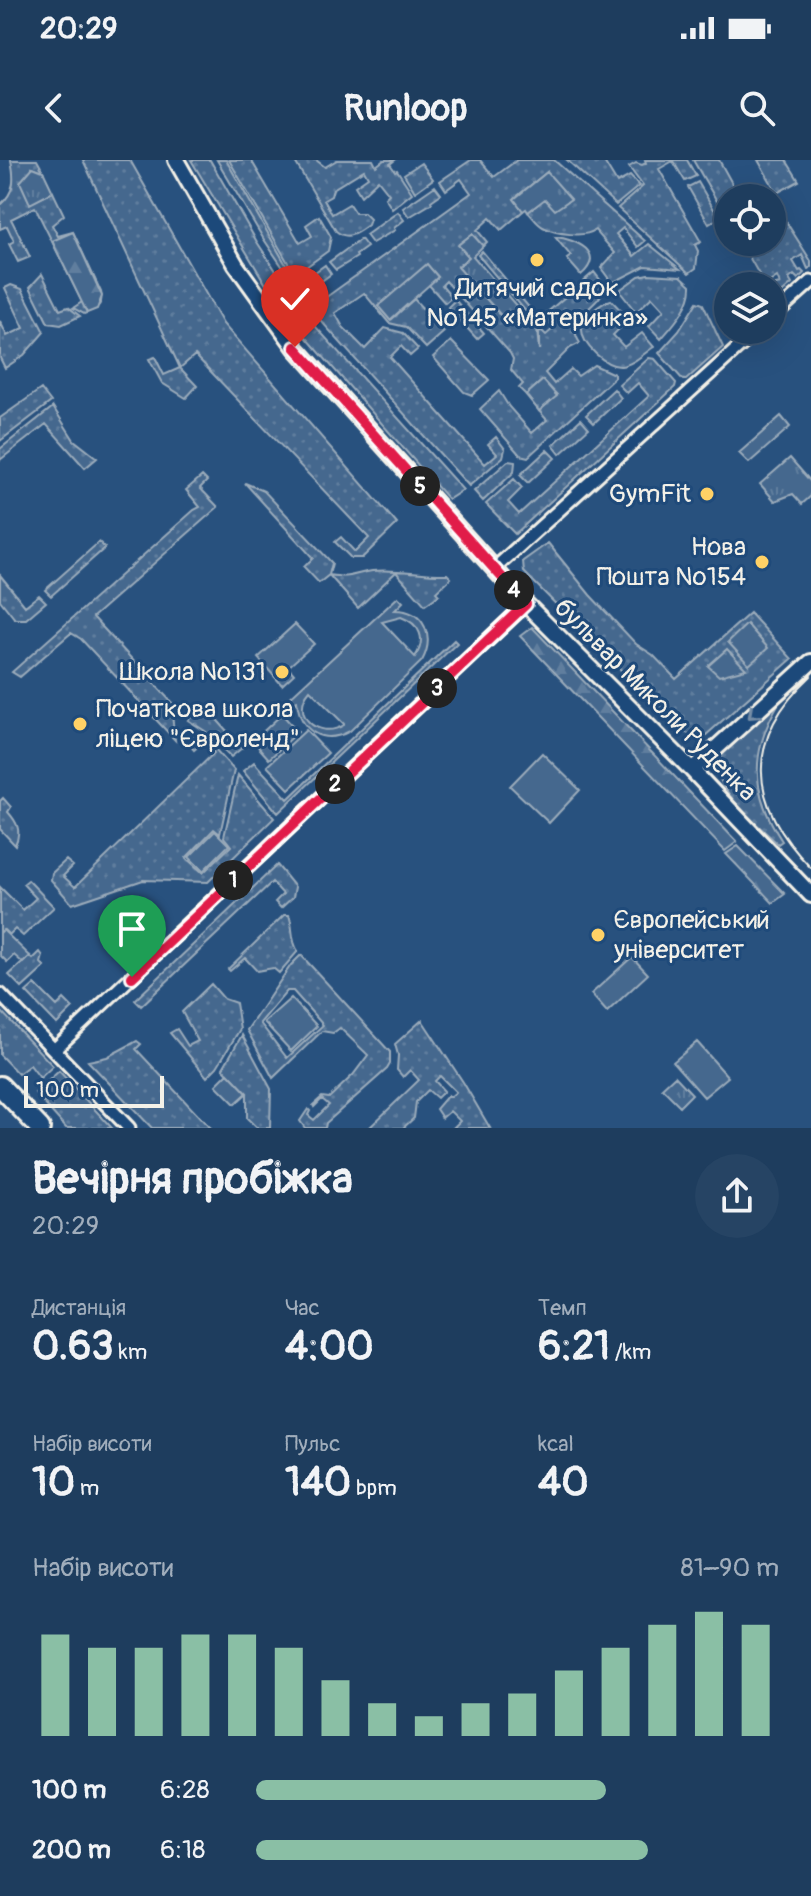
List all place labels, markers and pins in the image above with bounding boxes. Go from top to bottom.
marker: Дитячий садок №145 «Материнка» [528,251,546,269]
pin [261,265,329,347]
place label: Дитячий садок №145 «Материнка» [426,272,648,334]
pin: 5 [400,466,440,506]
place label: GymFit [609,478,692,510]
marker: GymFit [698,485,716,503]
place label: Нова Пошта №154 [596,531,746,593]
marker: Нова Пошта №154 [753,553,771,571]
pin: 4 [494,570,534,610]
place label: Школа №131 [120,656,266,688]
marker: Школа №131 [273,663,291,681]
pin: 3 [417,668,457,708]
place label: Початкова школа ліцею "Євроленд" [96,693,300,755]
marker: Початкова школа ліцею "Євроленд" [71,715,89,733]
pin: 2 [315,764,355,804]
pin: 1 [213,860,253,900]
pin [98,895,166,977]
place label: Європейський університет [613,904,770,966]
marker: Європейський університет [589,926,607,944]

